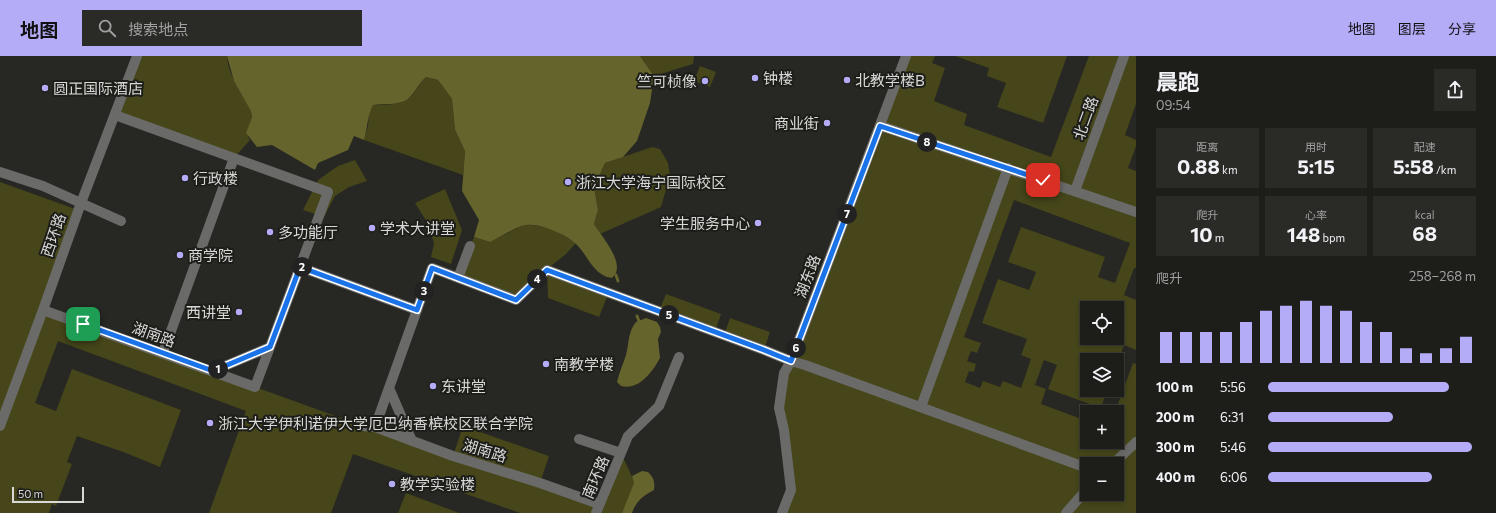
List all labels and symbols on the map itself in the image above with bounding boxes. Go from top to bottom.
place label: 钟楼 [763,69,793,87]
place label: 北教学楼B [855,71,925,89]
place label: 竺可桢像 [637,72,697,90]
marker: 钟楼 [750,73,760,83]
marker: 北教学楼B [842,75,852,85]
marker: 竺可桢像 [700,76,710,86]
place label: 圆正国际酒店 [53,79,143,97]
marker: 圆正国际酒店 [40,83,50,93]
street label: 北二路 [1069,94,1101,142]
place label: 商业街 [774,114,819,132]
marker: 商业街 [822,118,832,128]
pin: 8 [917,132,937,152]
pin [1026,163,1060,197]
place label: 行政楼 [193,169,238,187]
marker: 行政楼 [180,173,190,183]
place label: 浙江大学海宁国际校区 [576,173,726,191]
marker: 浙江大学海宁国际校区 [563,177,573,187]
pin: 7 [837,204,857,224]
street label: 西环路 [37,211,69,259]
place label: 学生服务中心 [660,214,750,232]
marker: 学生服务中心 [753,218,763,228]
place label: 学术大讲堂 [380,219,455,237]
place label: 多功能厅 [278,223,338,241]
marker: 学术大讲堂 [367,223,377,233]
marker: 多功能厅 [265,227,275,237]
place label: 商学院 [188,246,233,264]
marker: 商学院 [175,250,185,260]
street label: 湖东路 [791,252,823,300]
pin: 2 [292,257,312,277]
pin: 4 [527,269,547,289]
pin: 3 [414,281,434,301]
place label: 西讲堂 [186,303,231,321]
pin: 5 [659,305,679,325]
pin [66,307,100,341]
marker: 西讲堂 [234,307,244,317]
street label: 湖南路 [130,318,178,350]
pin: 6 [786,338,806,358]
place label: 南教学楼 [554,355,614,373]
pin: 1 [208,359,228,379]
marker: 南教学楼 [541,359,551,369]
place label: 东讲堂 [441,377,486,395]
marker: 东讲堂 [428,381,438,391]
place label: 浙江大学伊利诺伊大学厄巴纳香槟校区联合学院 [218,414,533,432]
marker: 浙江大学伊利诺伊大学厄巴纳香槟校区联合学院 [205,418,215,428]
street label: 湖南路 [461,435,509,465]
street label: 南环路 [578,453,612,501]
place label: 教学实验楼 [400,475,475,493]
marker: 教学实验楼 [387,479,397,489]
scale bar [12,485,84,504]

